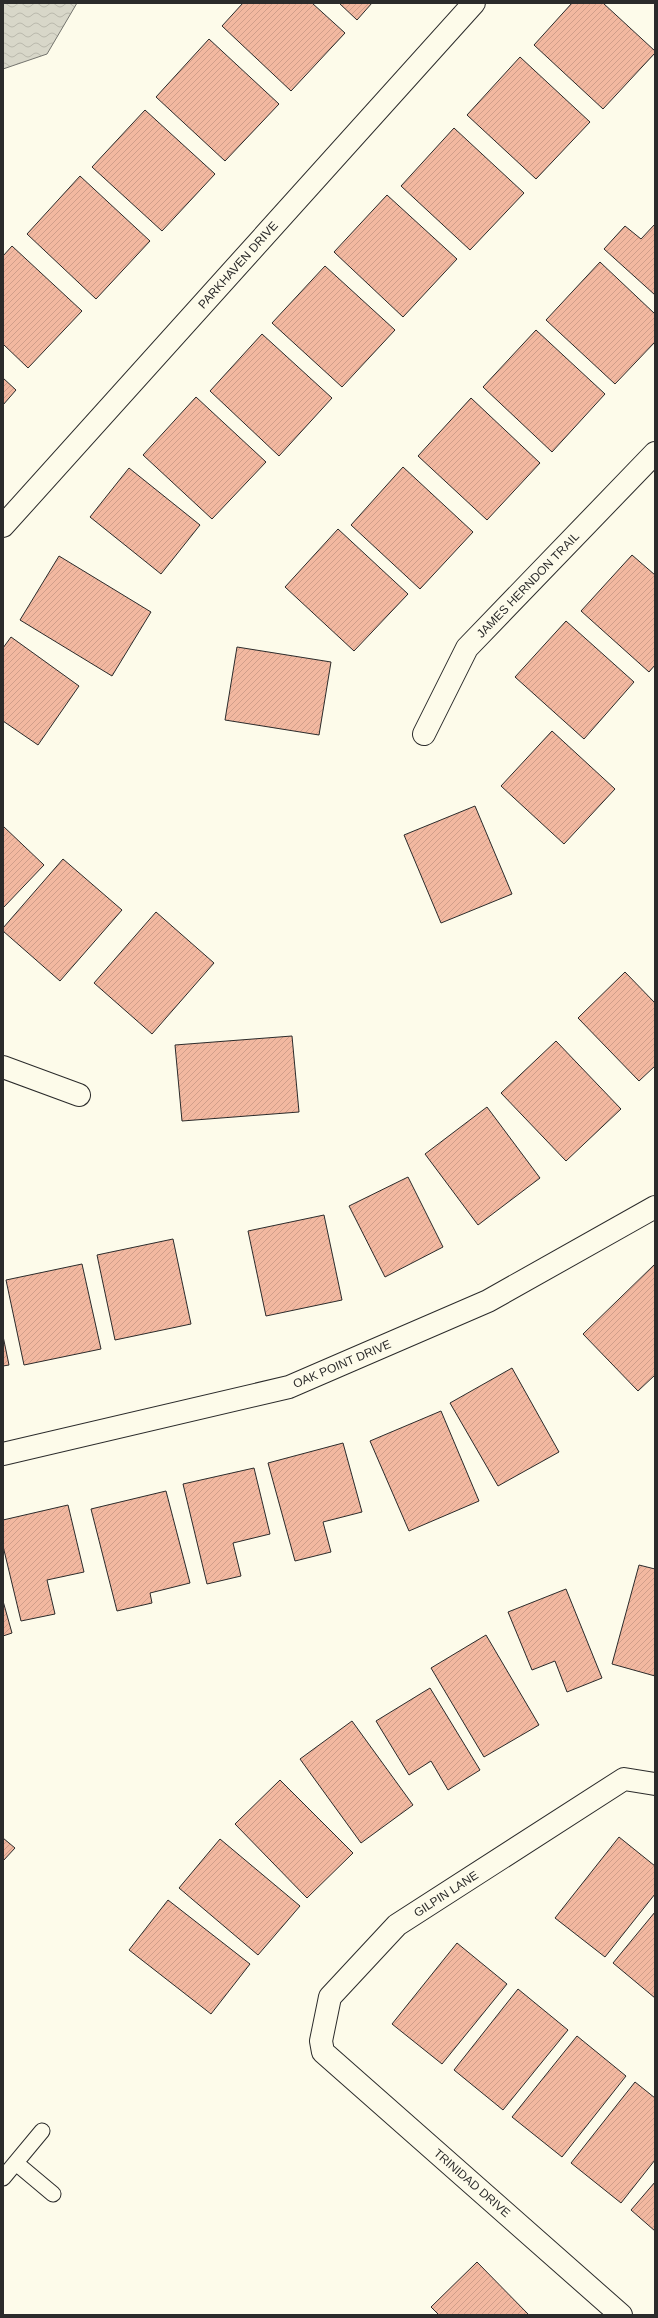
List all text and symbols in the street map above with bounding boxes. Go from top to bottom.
street label: PARKHAVEN DRIVE [195,219,281,311]
street label: JAMES HERNDON TRAIL [474,529,582,641]
street label: OAK POINT DRIVE [291,1337,393,1391]
street label: GILPIN LANE [411,1868,481,1920]
street label: TRINIDAD DRIVE [431,2146,513,2220]

